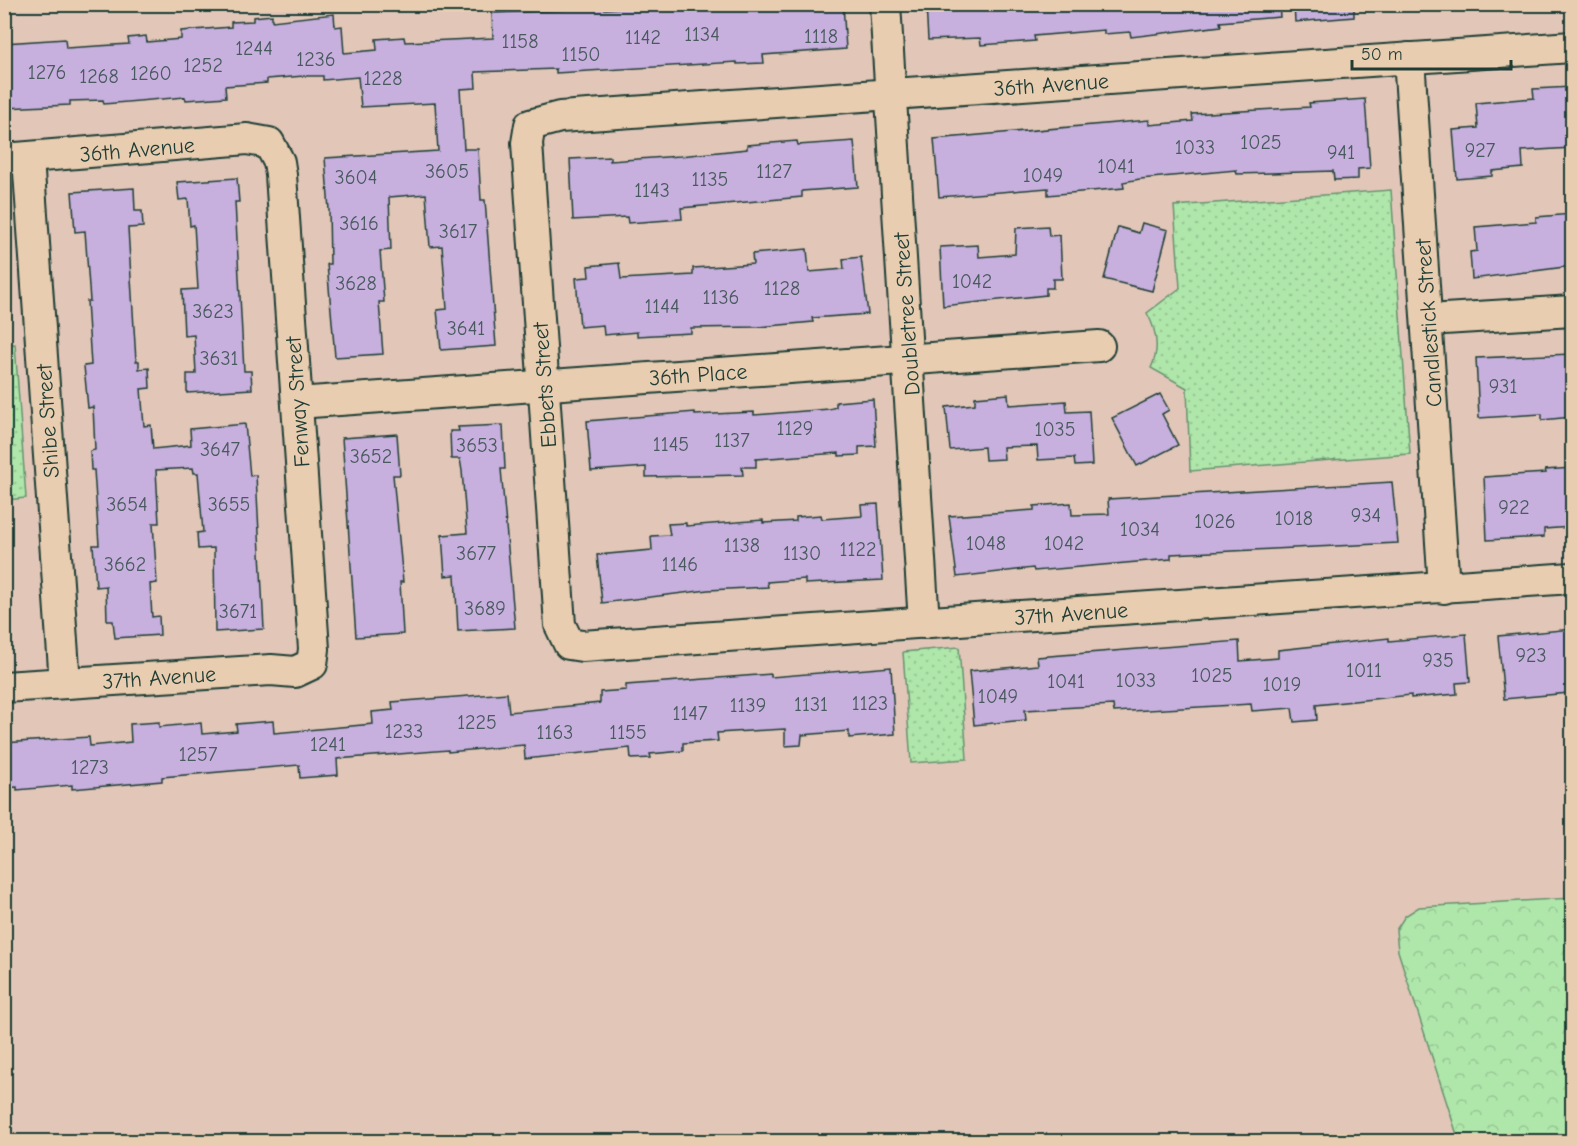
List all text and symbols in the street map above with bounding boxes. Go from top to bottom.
house number: 1134 [684,23,720,46]
house number: 1118 [804,25,838,48]
house number: 1142 [625,26,661,49]
house number: 1158 [502,30,538,53]
scale bar [1352,33,1511,71]
house number: 1244 [235,37,273,60]
house number: 1150 [562,43,600,66]
text: 50 m [1361,44,1403,65]
house number: 1236 [296,48,336,71]
house number: 1252 [183,54,223,77]
house number: 1276 [28,61,66,84]
house number: 1260 [130,62,172,85]
house number: 1268 [79,65,119,88]
house number: 1228 [363,67,403,90]
street label: 36th Avenue [993,68,1110,102]
house number: 1025 [1240,131,1282,154]
street label: 36th Avenue [78,132,196,168]
house number: 1033 [1175,136,1215,159]
house number: 927 [1465,139,1496,162]
house number: 941 [1327,141,1355,164]
house number: 1041 [1097,155,1135,178]
house number: 3605 [425,160,469,183]
house number: 1127 [756,160,792,183]
house number: 1049 [1023,164,1063,187]
house number: 3604 [335,166,377,189]
house number: 1135 [692,168,728,191]
house number: 1143 [634,179,670,202]
house number: 3616 [339,212,379,235]
house number: 3617 [439,220,478,243]
street label: Doubletree Street [888,231,926,396]
street label: Candlestick Street [1410,237,1448,408]
house number: 1042 [952,270,992,293]
house number: 3628 [335,272,377,295]
house number: 1128 [764,277,800,300]
house number: 1136 [703,286,739,309]
house number: 1144 [644,295,680,318]
house number: 3623 [192,300,234,323]
house number: 3641 [447,317,485,340]
street label: Ebbets Street [528,321,562,449]
street label: Fenway Street [280,335,316,468]
house number: 3631 [200,347,239,370]
street label: 36th Place [648,359,748,391]
street label: Shibe Street [31,362,65,479]
house number: 931 [1489,375,1517,398]
house number: 1129 [777,417,813,440]
house number: 1035 [1034,418,1076,441]
house number: 1137 [714,429,750,452]
house number: 1145 [653,433,689,456]
house number: 3653 [456,434,498,457]
house number: 3647 [200,438,241,461]
house number: 3652 [350,445,392,468]
house number: 3654 [106,493,148,516]
house number: 3655 [208,493,250,516]
house number: 922 [1498,496,1530,519]
house number: 934 [1351,504,1381,527]
house number: 1018 [1275,507,1313,530]
house number: 1026 [1194,510,1236,533]
house number: 1034 [1120,518,1160,541]
house number: 1048 [966,532,1006,555]
house number: 1042 [1044,532,1084,555]
house number: 1138 [724,534,760,557]
house number: 1122 [840,538,876,561]
house number: 3677 [456,542,496,565]
house number: 1130 [783,542,821,565]
house number: 3662 [104,553,146,576]
house number: 1146 [662,553,698,576]
house number: 3689 [464,597,506,620]
street label: 37th Avenue [1013,597,1129,631]
house number: 3671 [219,600,257,623]
house number: 923 [1515,644,1547,667]
house number: 935 [1422,649,1454,672]
house number: 1011 [1346,659,1382,682]
street label: 37th Avenue [101,661,217,695]
house number: 1025 [1191,664,1233,687]
house number: 1033 [1116,669,1156,692]
house number: 1041 [1047,670,1085,693]
house number: 1019 [1263,673,1301,696]
house number: 1049 [978,685,1018,708]
house number: 1123 [852,692,888,715]
house number: 1131 [794,693,828,716]
house number: 1139 [730,694,766,717]
house number: 1147 [673,702,708,725]
house number: 1225 [457,711,497,734]
house number: 1233 [385,720,423,743]
house number: 1163 [537,721,573,744]
house number: 1155 [609,721,647,744]
house number: 1241 [310,733,346,756]
house number: 1257 [179,743,218,766]
house number: 1273 [71,756,109,779]

